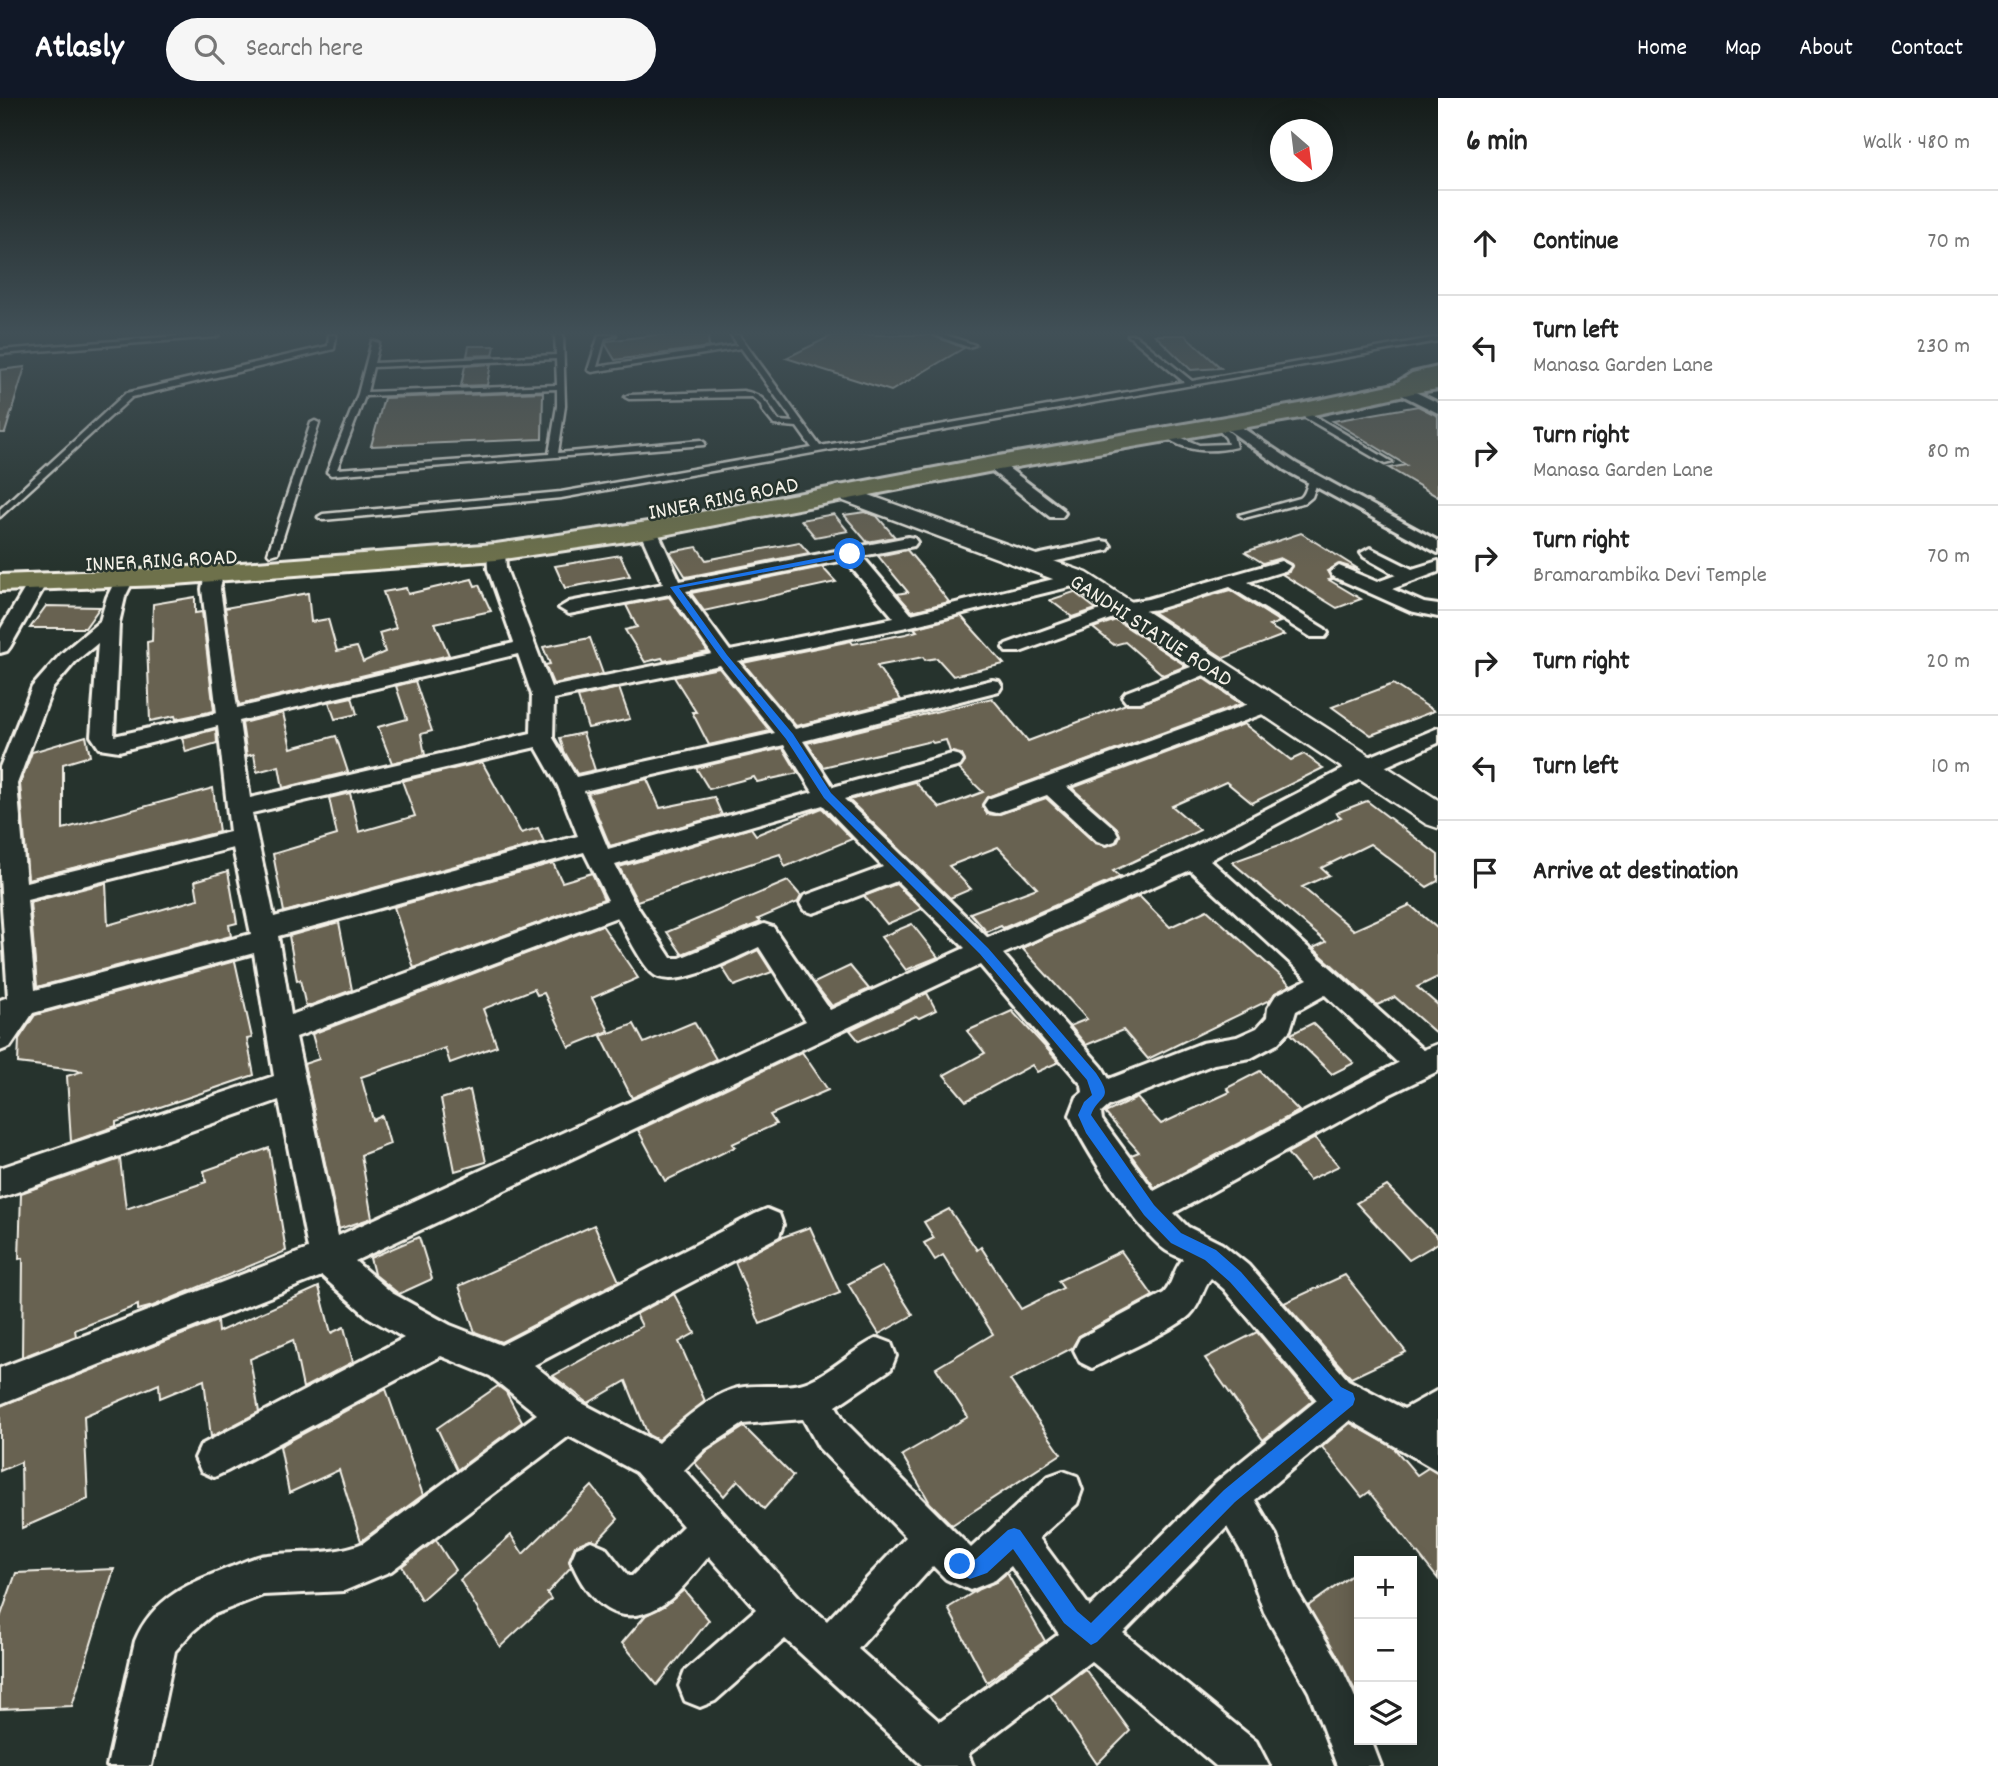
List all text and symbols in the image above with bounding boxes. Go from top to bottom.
search box [166,18,656,81]
text: Atlasly [35,26,124,73]
icon: search [190,30,228,68]
text: Search here [246,31,363,68]
text: Home [1637,32,1687,66]
text: Map [1725,32,1761,66]
text: About [1799,32,1853,66]
text: Contact [1891,32,1963,66]
north arrow [1270,119,1333,182]
text: 6 min [1466,122,1528,165]
text: Walk · 480 m [1863,127,1970,160]
icon: ahead [1466,224,1504,262]
text: Continue [1533,224,1618,261]
text: 70 m [1928,226,1970,259]
text: Turn left [1533,313,1619,350]
icon: left [1466,329,1504,367]
text: 230 m [1916,331,1970,364]
text: Manasa Garden Lane [1533,350,1713,383]
text: Turn right [1533,418,1630,455]
icon: right [1466,434,1504,472]
text: 80 m [1927,436,1970,469]
text: Manasa Garden Lane [1533,455,1713,488]
street label: INNER RING ROAD [646,470,802,531]
text: Turn right [1533,523,1630,560]
route start [834,538,865,569]
icon: right [1466,539,1504,577]
text: 70 m [1928,541,1970,574]
street label: INNER RING ROAD [84,542,238,583]
text: Bramarambika Devi Temple [1533,560,1767,593]
street label: GANDHI STATUE ROAD [1062,567,1238,697]
icon: right [1466,644,1504,682]
text: Turn right [1533,644,1630,681]
text: 20 m [1926,646,1970,679]
icon: left [1466,749,1504,787]
text: Turn left [1533,749,1619,786]
text: 10 m [1931,751,1970,784]
icon: arrive [1466,854,1504,892]
text: Arrive at destination [1533,854,1738,891]
route end [944,1548,975,1579]
map controls [1354,1556,1417,1745]
button: + [1354,1556,1417,1619]
button: − [1354,1619,1417,1682]
button: layers [1354,1682,1417,1745]

